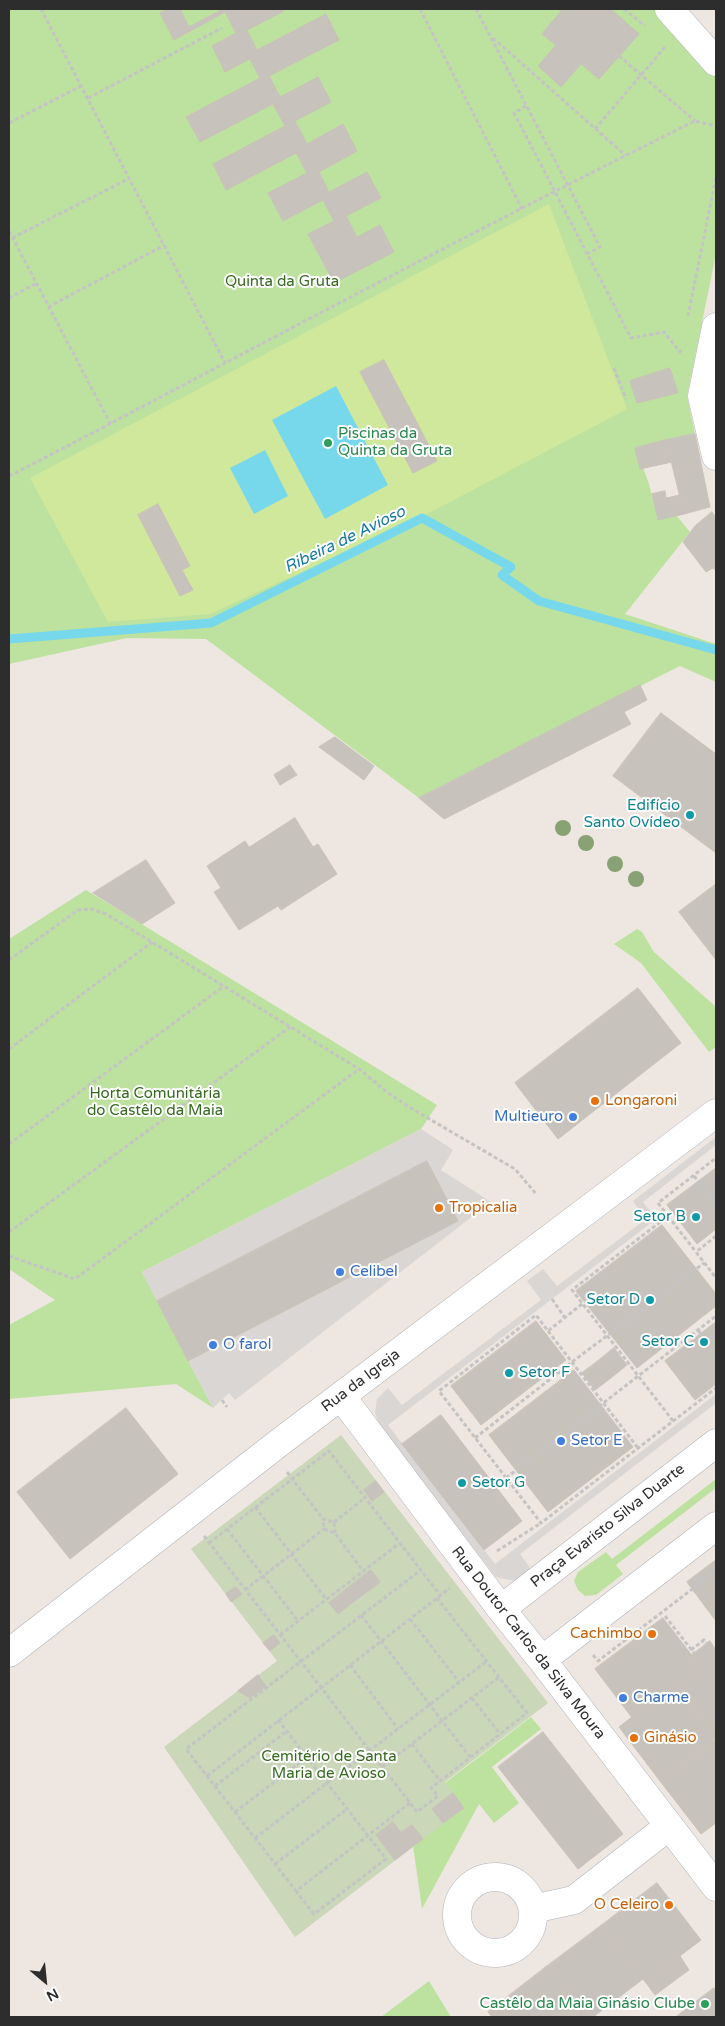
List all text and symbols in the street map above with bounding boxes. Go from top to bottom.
park label: Quinta da Gruta [225,273,339,291]
place label: Piscinas da Quinta da Gruta [338,425,452,460]
marker: Piscinas da Quinta da Gruta [322,437,334,449]
water label: Ribeira de Avioso [281,502,409,578]
place label: Edifício Santo Ovídeo [584,797,680,832]
marker: Edifício Santo Ovídeo [684,809,696,821]
park label: Horta Comunitária do Castêlo da Maia [87,1085,223,1120]
place label: Longaroni [605,1092,677,1110]
marker: Longaroni [589,1095,601,1107]
place label: Multieuro [494,1108,563,1126]
marker: Multieuro [567,1111,579,1123]
place label: Tropicalia [449,1199,517,1217]
marker: Tropicalia [433,1202,445,1214]
place label: Setor B [633,1208,686,1226]
marker: Setor B [690,1211,702,1223]
place label: Celibel [350,1263,398,1281]
marker: Celibel [334,1266,346,1278]
place label: Setor D [587,1291,640,1309]
marker: Setor D [644,1294,656,1306]
place label: Setor C [641,1333,694,1351]
place label: O farol [223,1336,271,1354]
marker: Setor C [698,1336,710,1348]
marker: O farol [207,1339,219,1351]
street label: Rua da Igreja [318,1346,404,1416]
place label: Setor F [519,1364,570,1382]
marker: Setor F [503,1367,515,1379]
place label: Setor E [571,1432,623,1450]
marker: Setor E [555,1435,567,1447]
street label: Praça Evaristo Silva Duarte [527,1460,689,1592]
place label: Setor G [472,1474,525,1492]
marker: Setor G [456,1477,468,1489]
street label: Rua Doutor Carlos da Silva Moura [447,1543,609,1743]
place label: Cachimbo [570,1625,642,1643]
marker: Cachimbo [646,1628,658,1640]
place label: Charme [633,1689,689,1707]
marker: Charme [617,1692,629,1704]
place label: Ginásio [644,1729,697,1747]
marker: Ginásio [628,1732,640,1744]
park label: Cemitério de Santa Maria de Avioso [261,1748,397,1783]
place label: O Celeiro [594,1896,659,1914]
marker: O Celeiro [663,1899,675,1911]
north arrow [20,1956,70,2006]
text: N [43,1985,61,2005]
place label: Castêlo da Maia Ginásio Clube [479,1995,695,2013]
marker: Castêlo da Maia Ginásio Clube [699,1998,711,2010]

